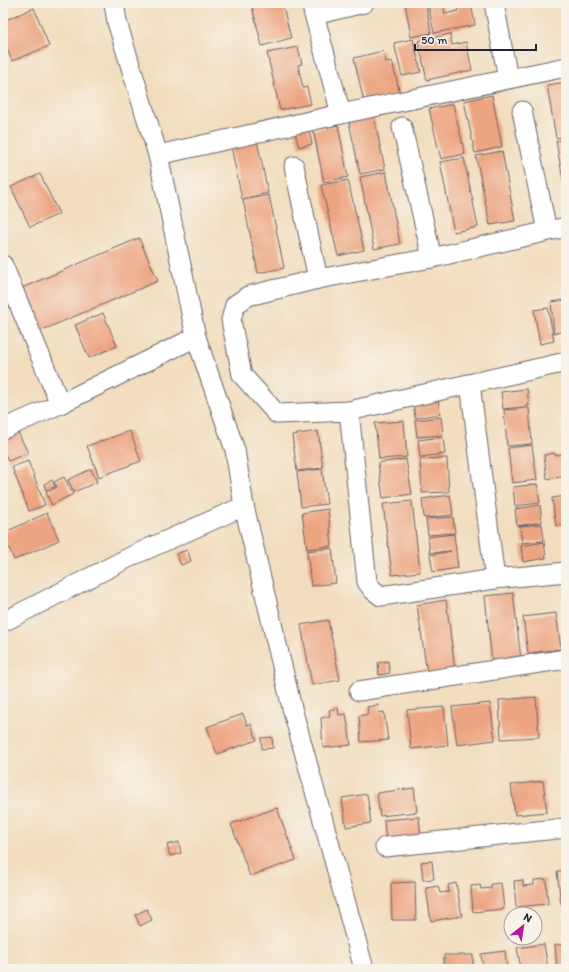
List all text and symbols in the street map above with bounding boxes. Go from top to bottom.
scale bar [415,26,536,52]
text: 50 m [421,33,447,47]
north arrow [503,906,543,946]
text: N [521,910,534,925]

